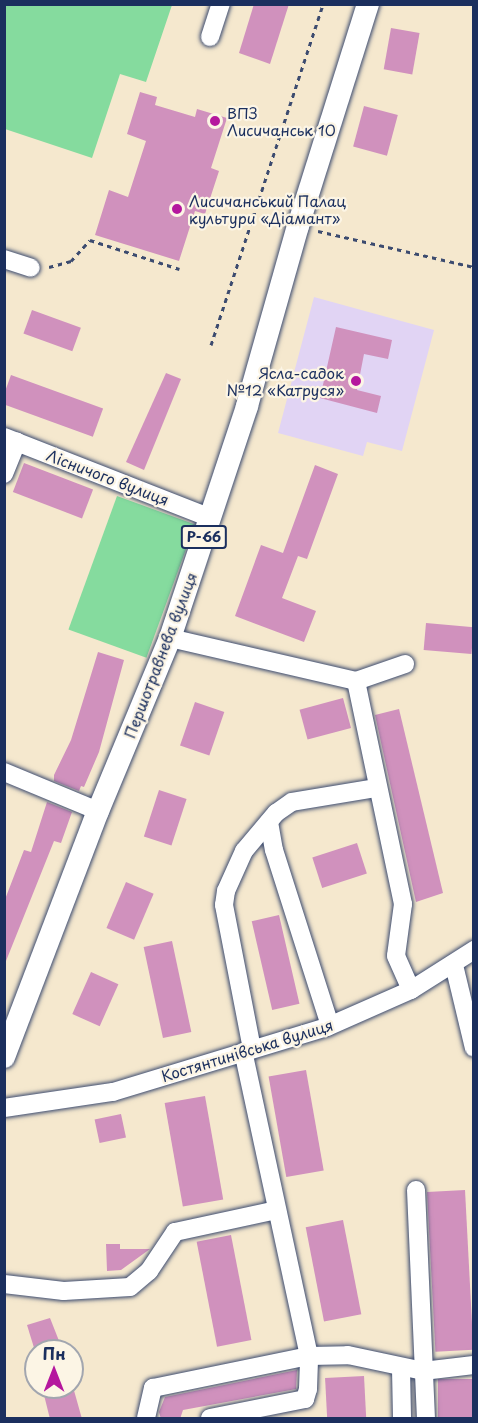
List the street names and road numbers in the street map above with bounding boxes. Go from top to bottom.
street label: Лісничого вулиця [44,445,172,509]
road number: Р-66 [180,526,228,548]
street label: Першотравнева вулиця [120,569,200,741]
street label: Костянтинівська вулиця [159,1015,335,1085]

